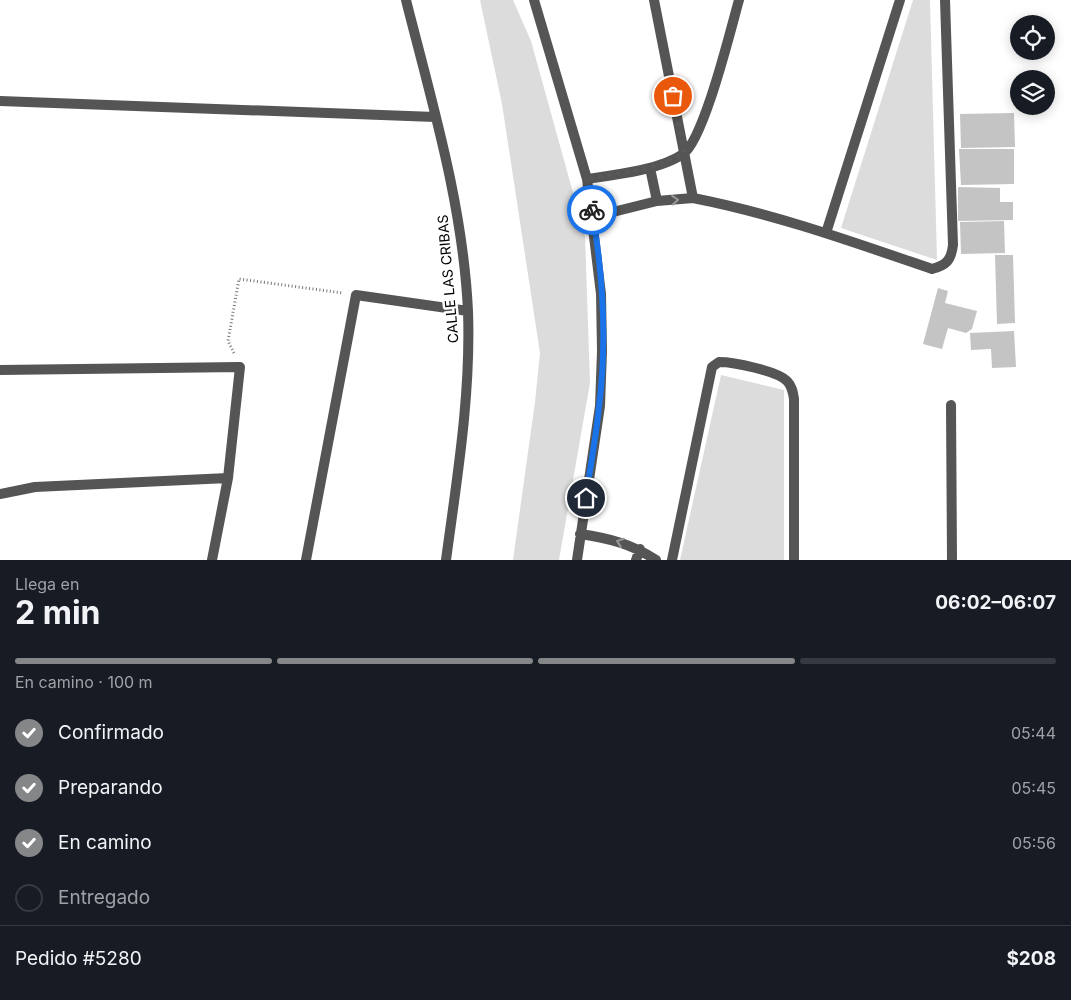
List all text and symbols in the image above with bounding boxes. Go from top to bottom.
map controls [1010,15,1055,115]
button: locate [1010,15,1055,60]
button: layers [1010,70,1055,115]
pin [652,75,694,117]
icon: bag [659,82,687,110]
courier [567,185,617,235]
one-way arrow [671,194,679,205]
icon: bike [578,196,606,224]
street label: CALLE LAS CRIBAS [433,214,462,344]
pin [565,477,607,519]
icon: home [572,484,600,512]
one-way arrow [616,538,624,548]
text: Llega en [15,574,79,594]
text: 06:02–06:07 [935,591,1056,614]
text: 2 min [15,593,101,632]
text: En camino · 100 m [15,672,153,692]
icon: check [15,719,43,747]
text: Confirmado [58,721,164,744]
text: 05:44 [1011,723,1056,743]
icon: check [15,774,43,802]
text: Preparando [58,776,163,799]
text: 05:45 [1012,778,1056,798]
icon: check [15,829,43,857]
text: En camino [58,831,152,854]
text: 05:56 [1012,833,1056,853]
text: Entregado [58,886,150,909]
text: Pedido #5280 [15,947,142,970]
text: $208 [1006,947,1056,970]

